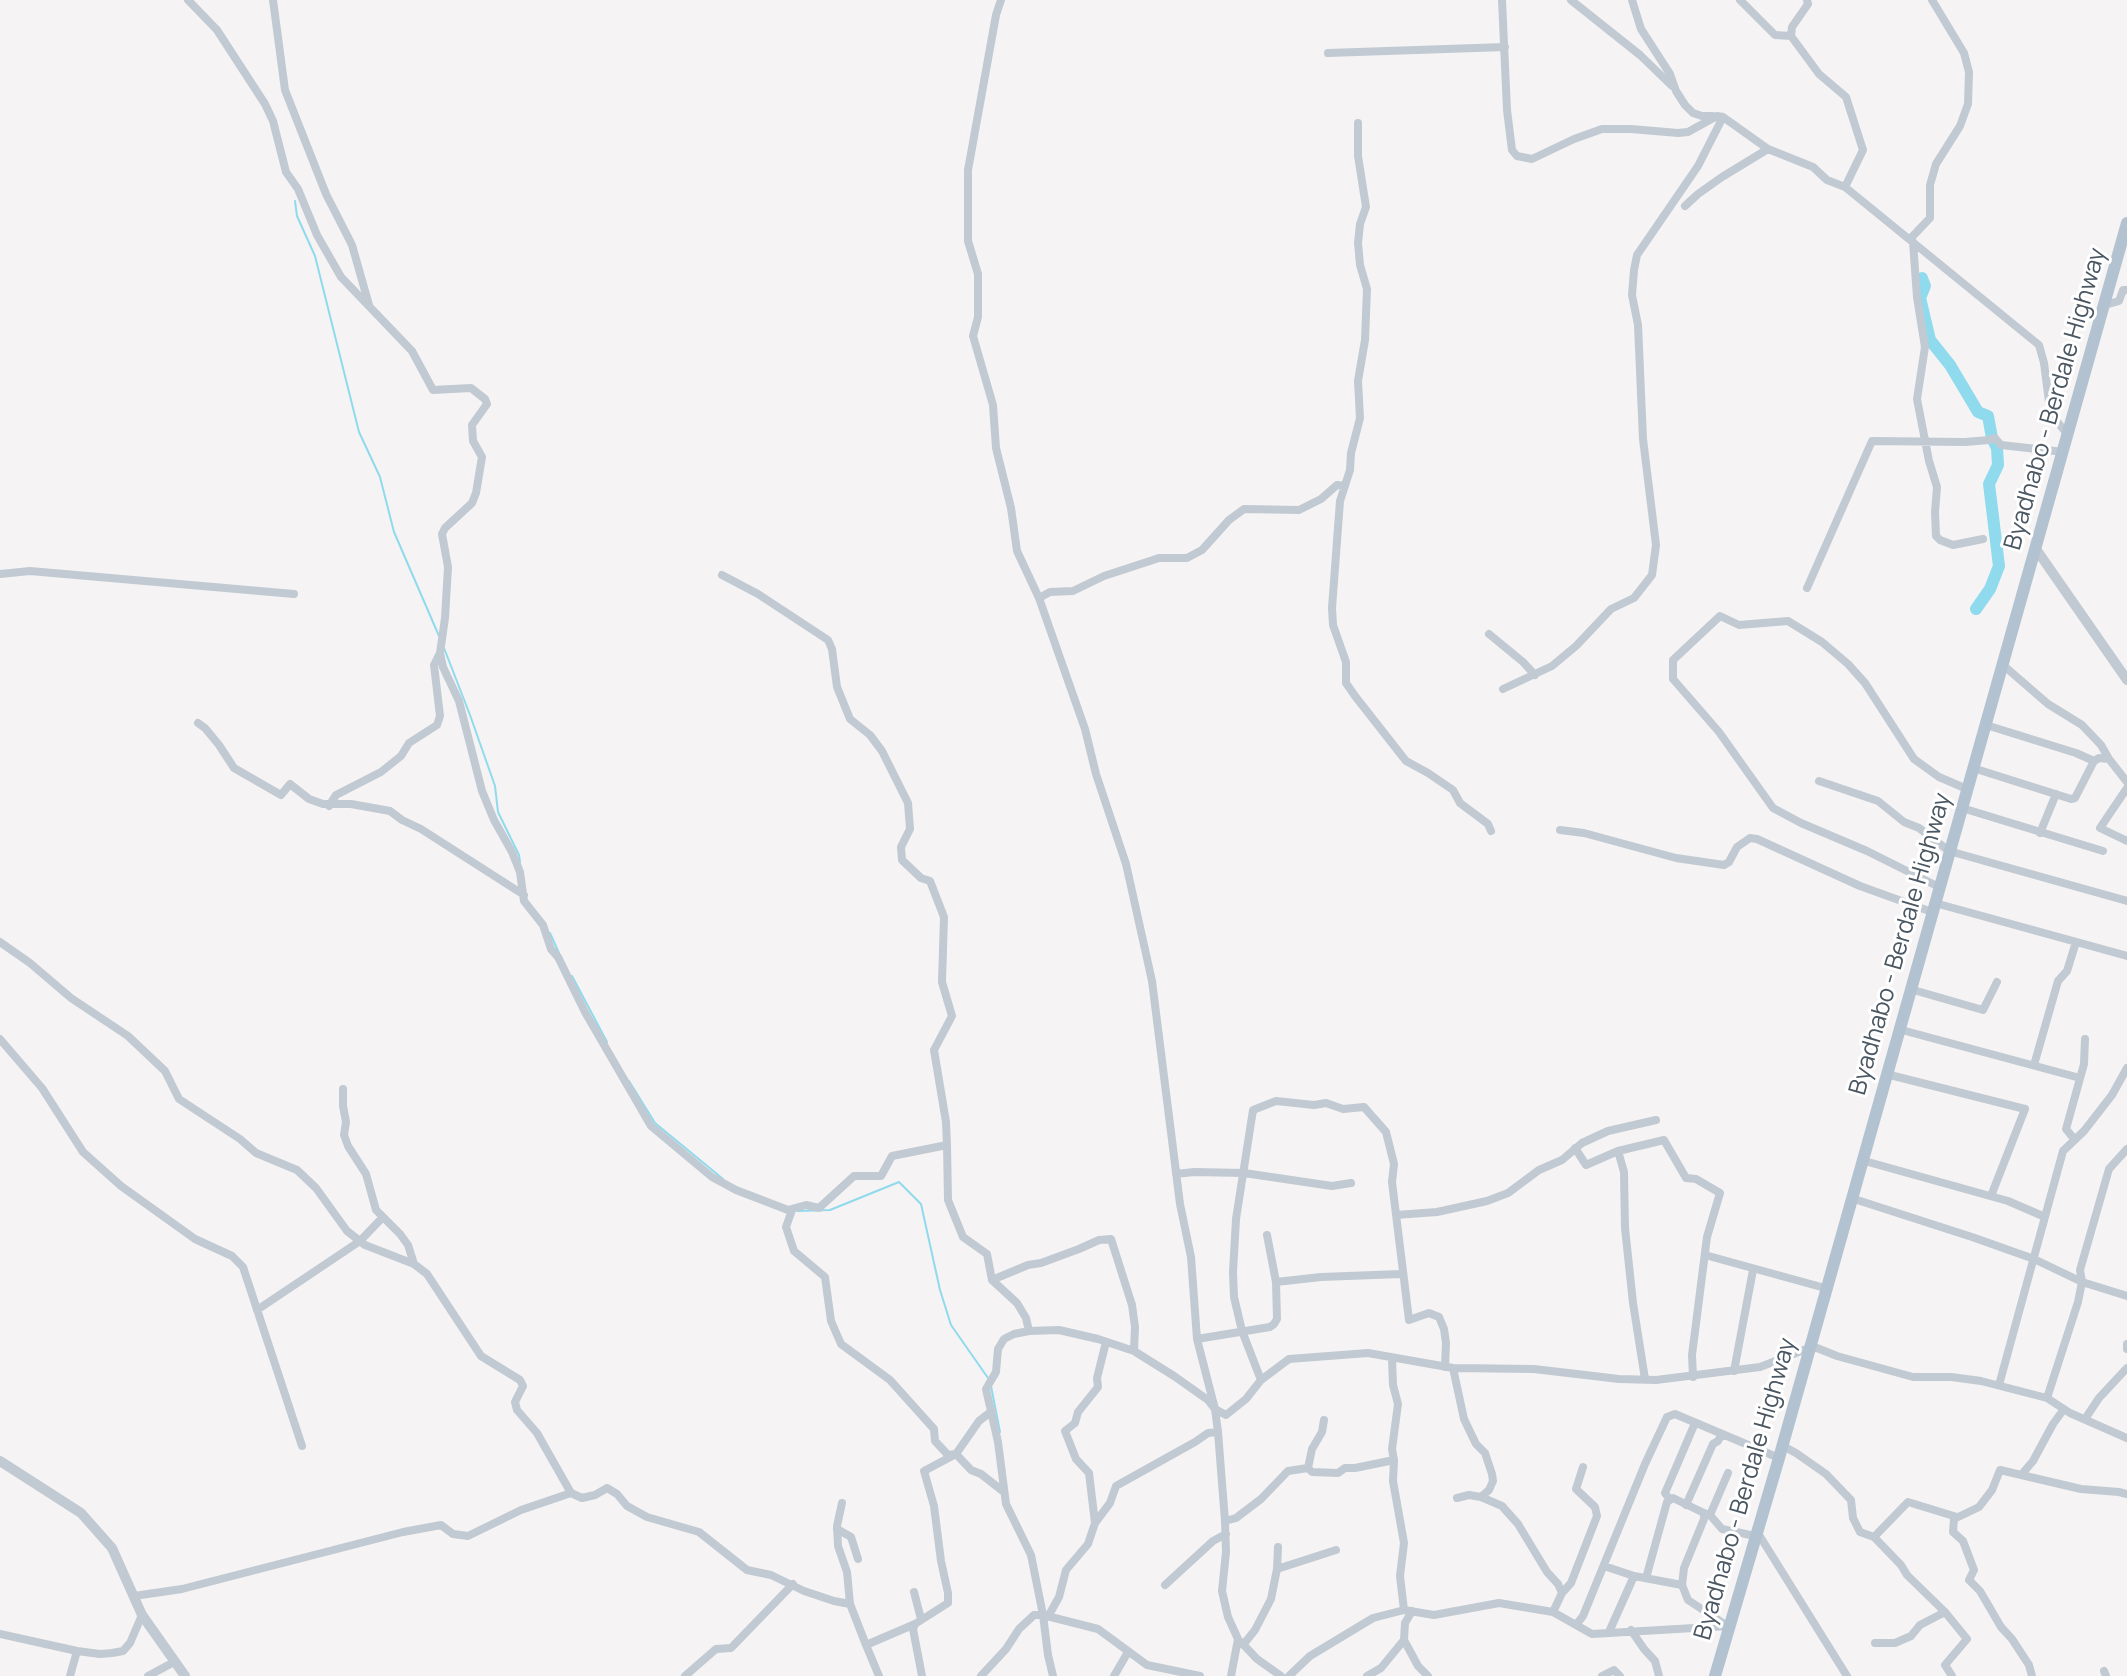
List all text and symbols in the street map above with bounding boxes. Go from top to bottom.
street label: Byadhabo - Berdale Highway [1999,245,2113,553]
street label: Byadhabo - Berdale Highway [1844,790,1958,1098]
street label: Byadhabo - Berdale Highway [1689,1335,1803,1643]

